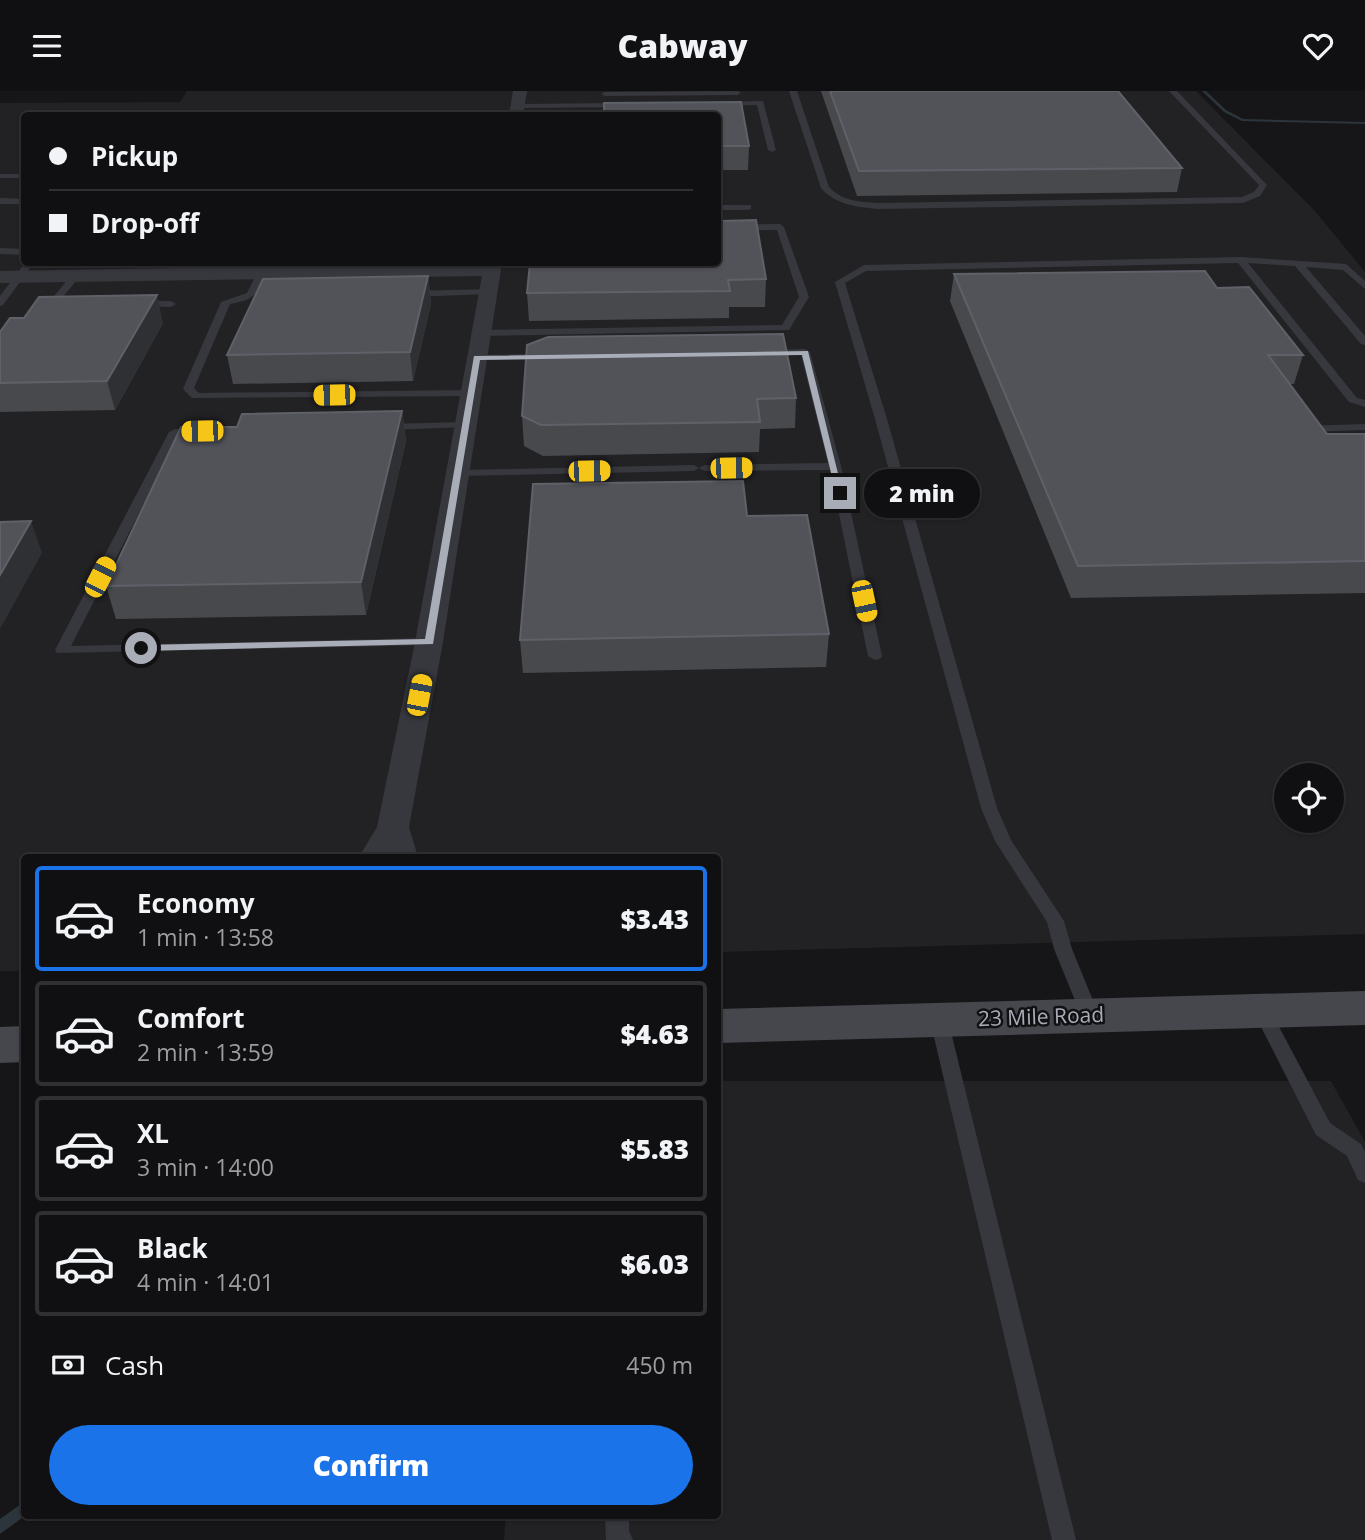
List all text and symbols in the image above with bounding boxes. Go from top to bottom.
text: Cabway [618,24,747,67]
icon: menu [28,27,66,65]
icon: heart [1299,27,1337,65]
text: Pickup [91,138,178,174]
text: Drop-off [91,205,199,241]
car [313,384,356,406]
car [181,420,224,442]
car [710,457,753,479]
car [568,460,611,482]
callout: 2 min [864,469,980,517]
route end [824,477,856,509]
text: 2 min [889,477,955,509]
car [82,554,119,600]
car [850,578,879,624]
route start [125,632,157,664]
car [405,672,434,718]
map controls [1274,763,1344,833]
button: locate [1274,763,1344,833]
text: Economy [137,885,255,921]
icon: car [53,887,116,950]
text: $3.43 [621,901,689,937]
text: 1 min · 13:58 [137,921,274,953]
text: Comfort [137,1000,244,1036]
street label: 23 Mile Road [977,1000,1105,1032]
icon: car [53,1002,116,1065]
text: $4.63 [621,1016,689,1052]
text: 2 min · 13:59 [137,1036,274,1068]
text: XL [137,1115,169,1151]
icon: car [53,1117,116,1180]
text: $5.83 [621,1131,689,1167]
text: 3 min · 14:00 [137,1151,274,1183]
text: Black [137,1230,208,1266]
icon: car [53,1232,116,1295]
text: $6.03 [621,1246,689,1282]
text: 4 min · 14:01 [137,1266,274,1298]
icon: cash [49,1346,87,1384]
text: Cash [105,1347,164,1383]
text: 450 m [626,1349,693,1381]
button: Confirm [49,1425,693,1505]

